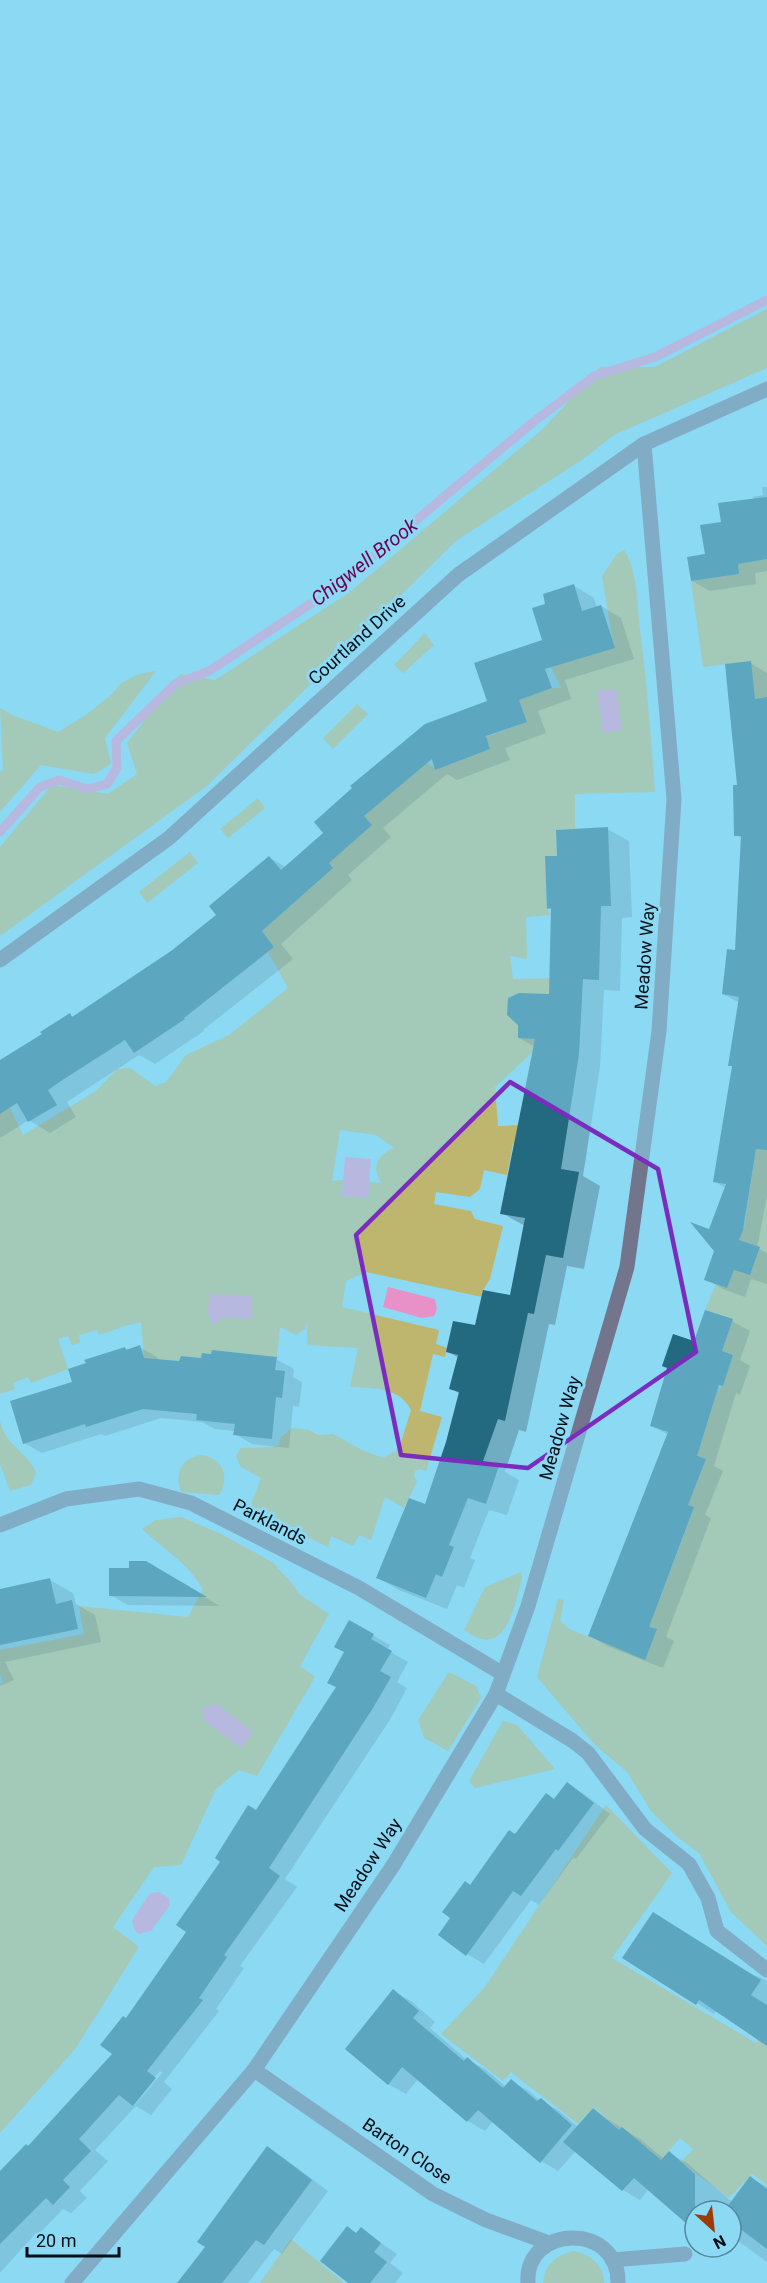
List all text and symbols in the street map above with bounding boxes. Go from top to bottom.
water label: Chigwell Brook [306,512,423,611]
street label: Courtland Drive [304,591,410,689]
street label: Meadow Way [630,901,659,1010]
street label: Meadow Way [535,1373,585,1482]
street label: Parklands [230,1494,311,1549]
street label: Meadow Way [330,1814,406,1915]
street label: Barton Close [359,2113,456,2188]
north arrow [683,2199,743,2259]
scale bar [27,2220,118,2258]
text: 20 m [36,2230,76,2251]
text: N [710,2231,729,2253]

